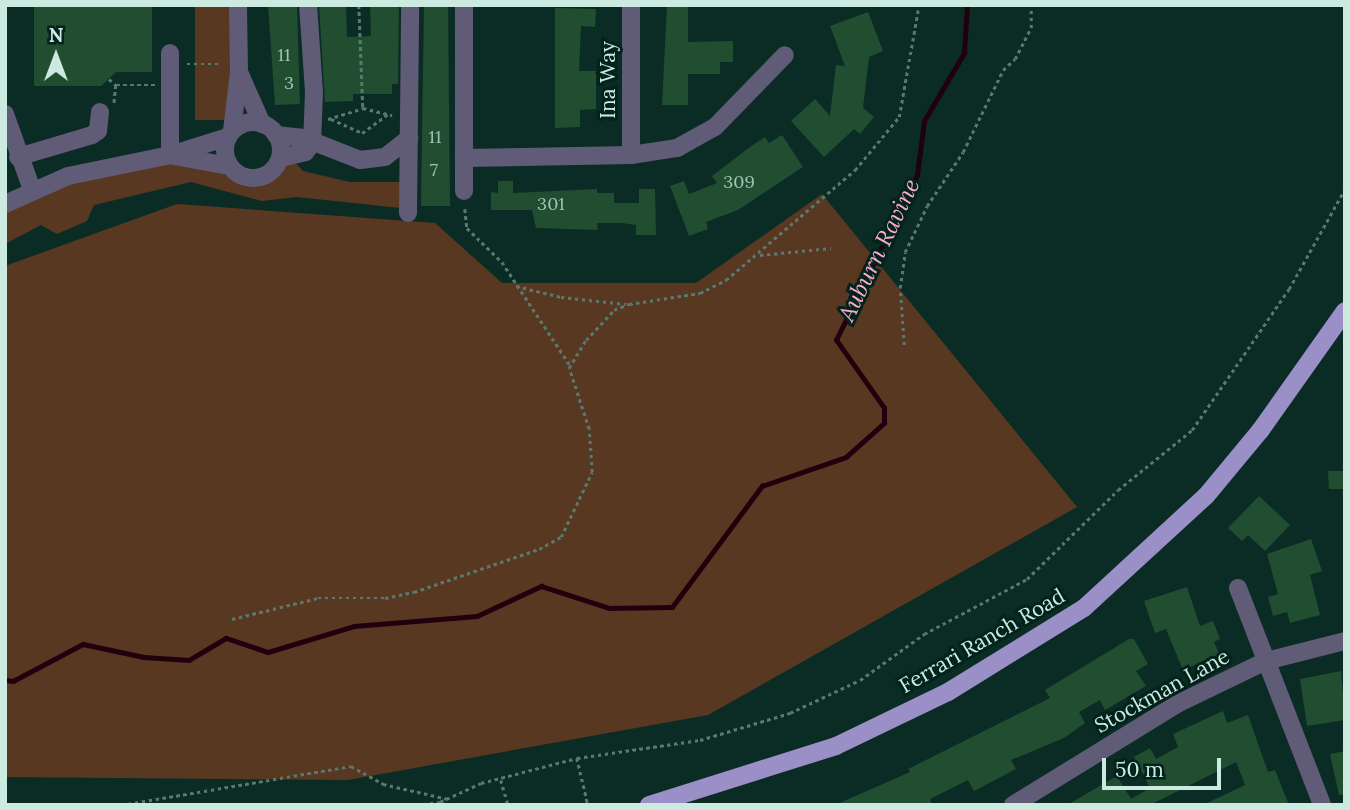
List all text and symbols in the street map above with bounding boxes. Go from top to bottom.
north arrow [21,21,91,91]
text: N [49,23,63,47]
street label: Ina Way [595,41,621,119]
house number: 11 [277,44,291,66]
house number: 3 [284,72,294,94]
house number: 11 [428,126,442,148]
house number: 7 [430,159,438,181]
house number: 309 [723,171,755,193]
water label: Auburn Ravine [833,174,925,326]
house number: 301 [537,193,565,215]
street label: Ferrari Ranch Road [895,583,1069,699]
street label: Stockman Lane [1090,644,1234,738]
scale bar [1105,744,1224,788]
text: 50 m [1115,756,1164,783]

